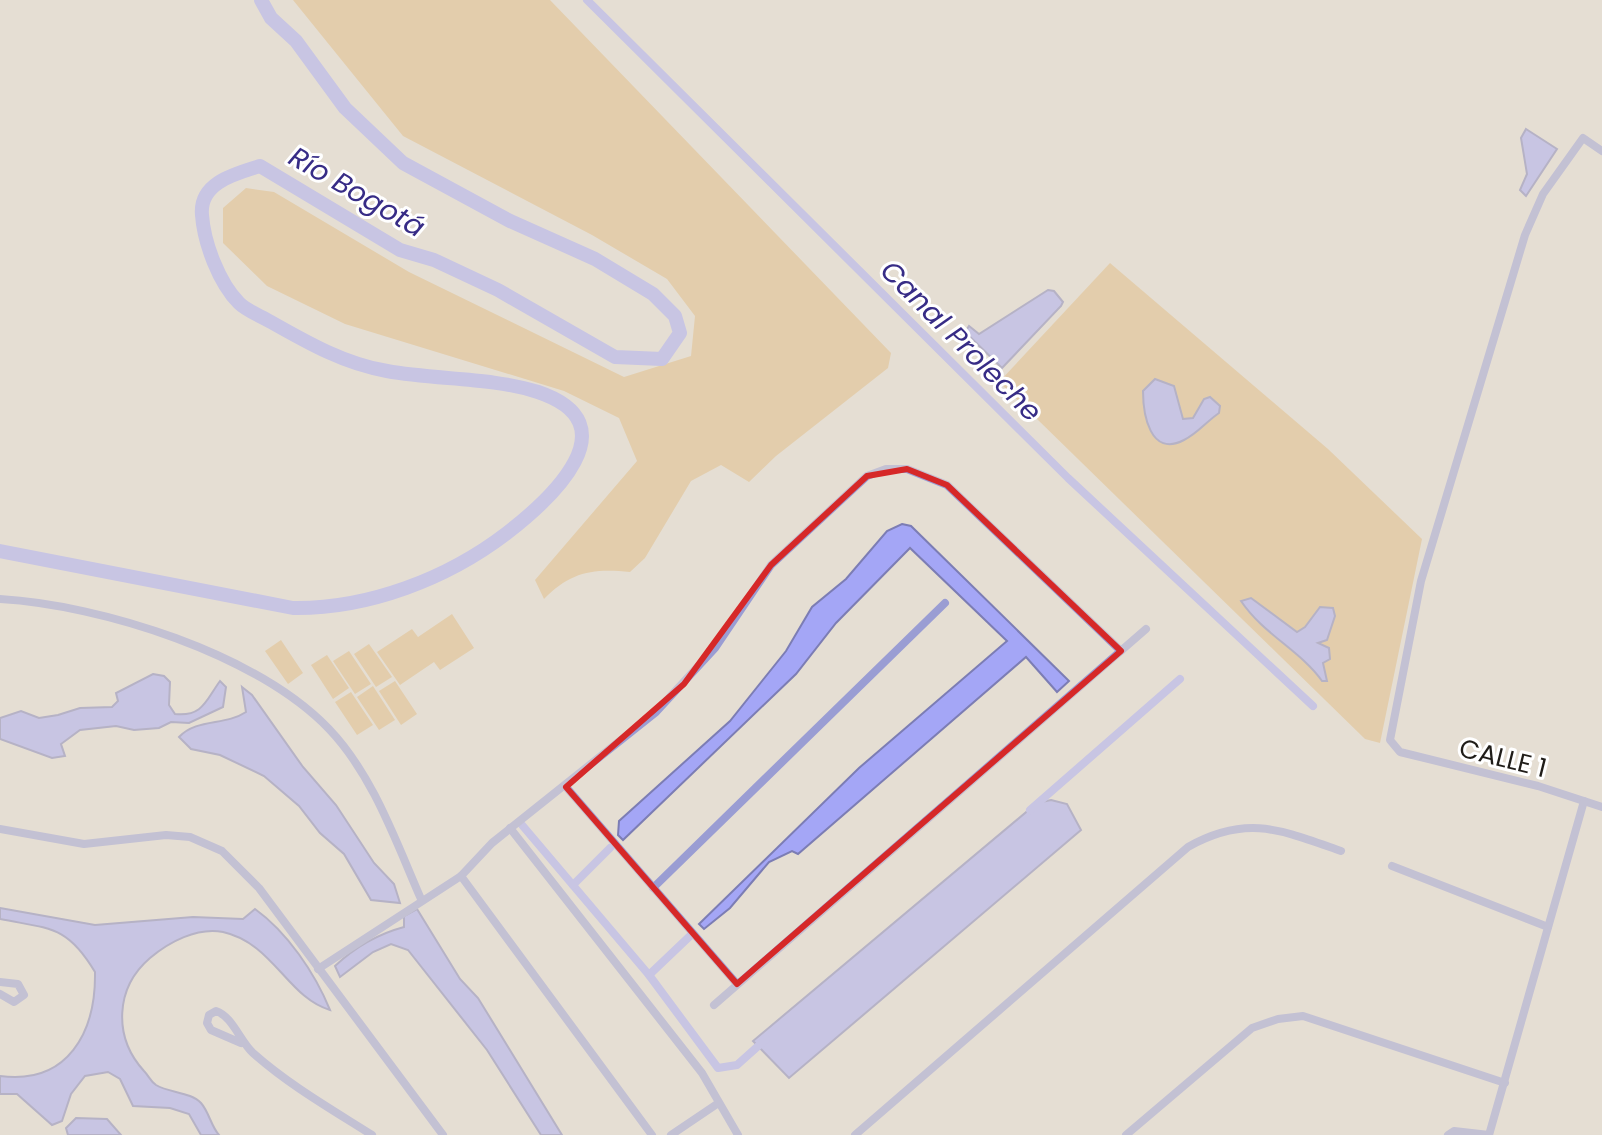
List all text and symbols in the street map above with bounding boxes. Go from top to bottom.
water label: Río Bogotá [282,137,432,247]
water label: Canal Proleche [872,252,1050,430]
street label: CALLE 1 [1456,730,1550,786]

